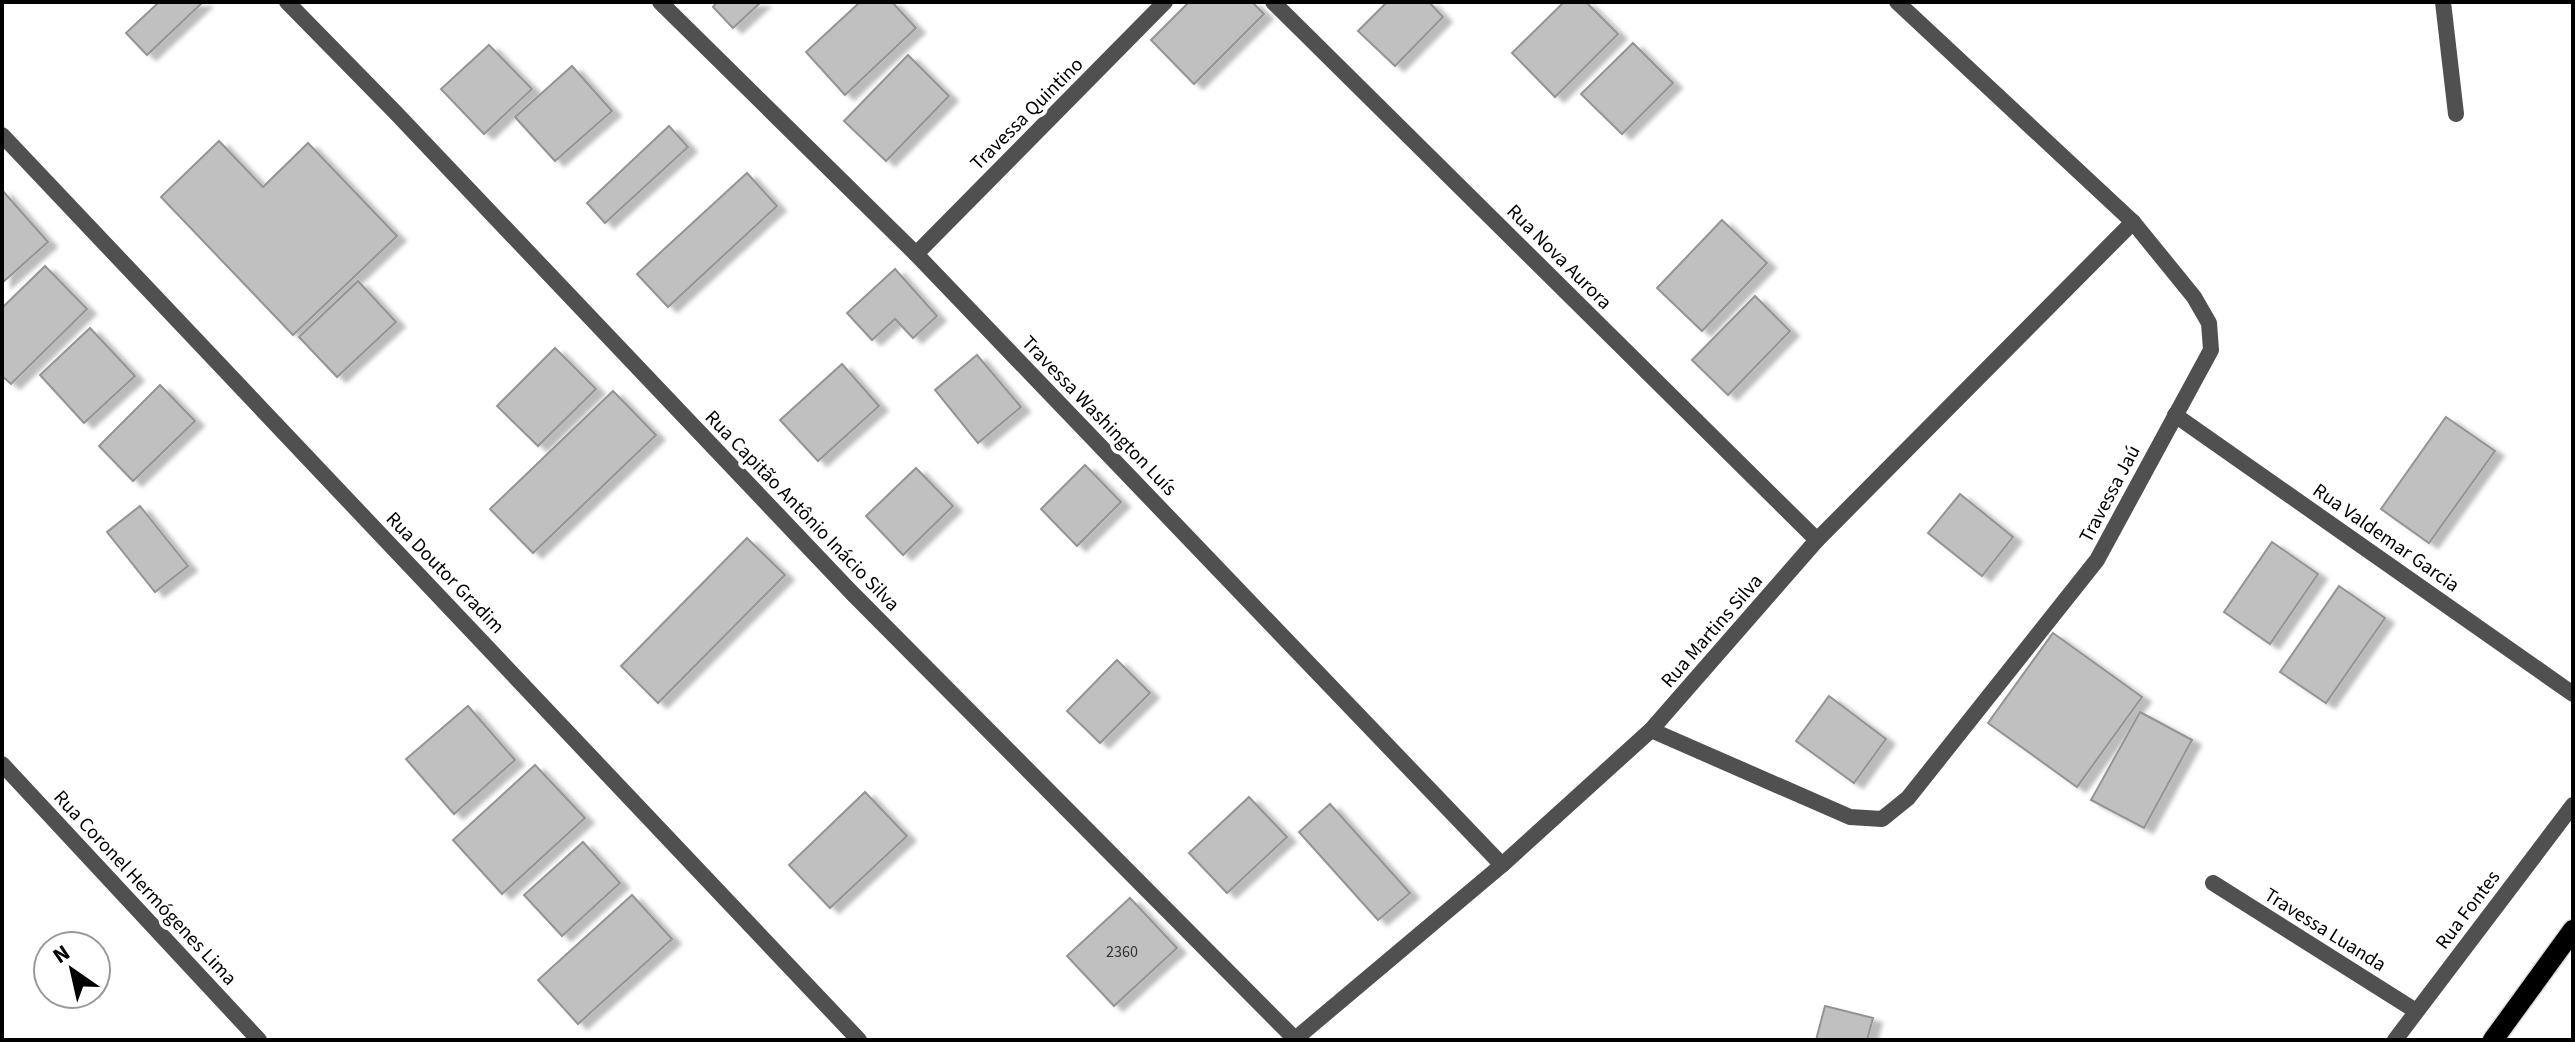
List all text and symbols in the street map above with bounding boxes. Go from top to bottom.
street label: Travessa Quintino [964,51,1090,177]
street label: Rua Nova Aurora [1500,198,1618,316]
street label: Travessa Washington Luís [1015,330,1183,502]
street label: Rua Capitão Antônio Inácio Silva [698,404,906,618]
street label: Travessa Jaú [2073,440,2147,548]
street label: Rua Valdemar Garcia [2307,477,2465,599]
street label: Rua Doutor Gradim [379,506,511,640]
street label: Rua Martins Silva [1655,568,1769,694]
street label: Rua Coronel Hermógenes Lima [47,784,243,992]
street label: Rua Fontes [2429,865,2507,955]
street label: Travessa Luanda [2259,881,2391,979]
north arrow [32,930,112,1010]
text: N [46,937,76,972]
house number: 2360 [1106,941,1138,963]

